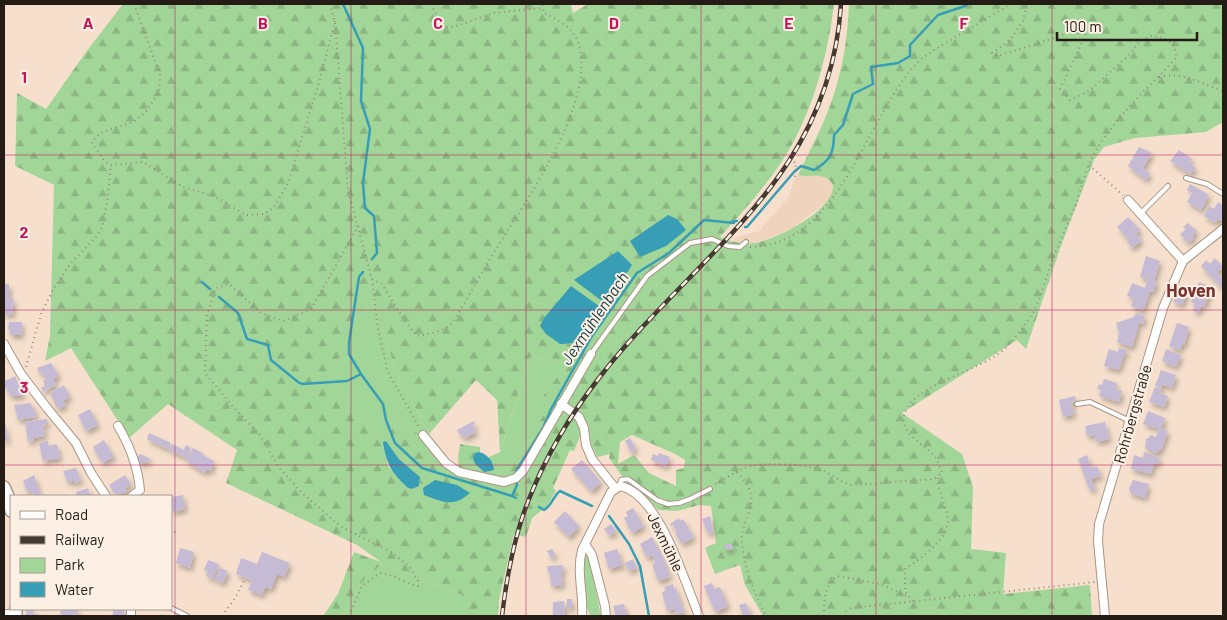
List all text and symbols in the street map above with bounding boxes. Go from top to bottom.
scale bar [1057,10,1197,42]
text: A [83,13,94,32]
text: B [258,13,268,32]
text: C [433,13,443,32]
text: D [609,13,619,32]
text: E [784,13,794,32]
text: F [960,13,969,32]
text: 100 m [1064,17,1102,35]
text: 1 [21,67,27,86]
text: 2 [20,222,29,241]
water label: Jexmühlenbach [556,268,632,368]
district label: Hoven [1166,279,1216,301]
street label: Rohrbergstraße [1109,362,1155,466]
text: 3 [20,377,28,396]
legend [10,495,172,610]
text: Road [55,505,88,523]
street label: Jexmühle [644,509,688,575]
text: Railway [55,530,104,548]
text: Park [55,555,85,573]
text: Water [55,580,94,598]

